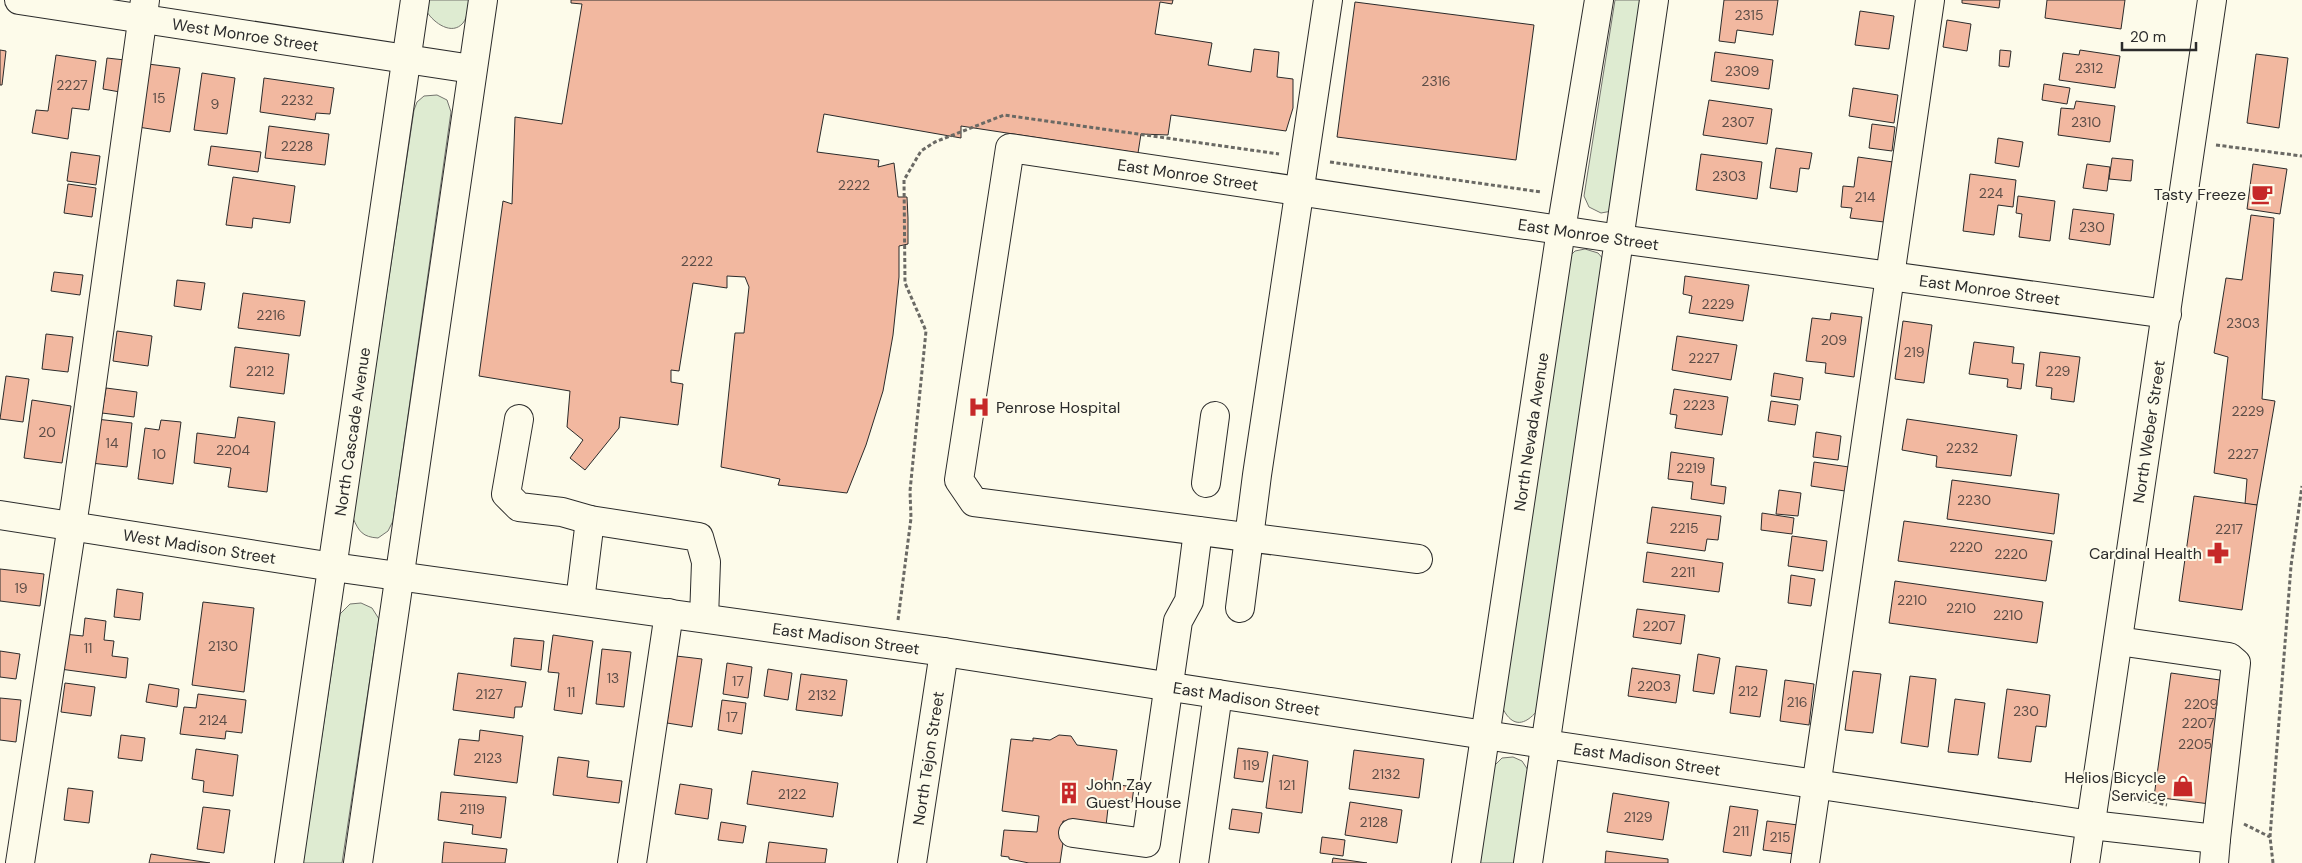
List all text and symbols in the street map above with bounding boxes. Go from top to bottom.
house number: 2315 [1734,6,1764,24]
street label: West Monroe Street [171,13,320,57]
scale bar [2122,20,2196,52]
text: 20 m [2130,27,2166,47]
house number: 2312 [2075,59,2103,77]
house number: 2309 [1725,62,1760,80]
house number: 2316 [1421,72,1451,90]
house number: 2227 [56,76,88,94]
house number: 15 [153,89,165,107]
house number: 2232 [281,91,313,109]
house number: 9 [211,95,220,113]
house number: 2307 [1721,113,1755,131]
house number: 2310 [2071,113,2101,131]
house number: 2228 [281,137,313,155]
street label: East Monroe Street [1116,154,1260,196]
house number: 2303 [1712,167,1746,185]
house number: 2222 [838,176,870,194]
cafe icon: Tasty Freeze [2249,181,2275,207]
house number: 224 [1979,184,2004,202]
place label: Tasty Freeze [2154,184,2246,205]
house number: 214 [1855,188,1876,206]
street label: East Monroe Street [1517,214,1660,255]
house number: 230 [2079,218,2105,236]
house number: 2222 [681,252,713,270]
street label: East Monroe Street [1918,270,2061,310]
house number: 2229 [1702,295,1735,313]
house number: 2216 [256,306,286,324]
house number: 2303 [2226,314,2260,332]
house number: 209 [1821,331,1847,349]
house number: 219 [1903,343,1925,361]
street label: North Cascade Avenue [330,346,375,517]
house number: 2227 [1688,349,1720,367]
street label: North Nevada Avenue [1509,351,1553,513]
street label: North Weber Street [2128,359,2170,505]
house number: 2212 [246,362,274,380]
house number: 229 [2046,362,2071,380]
hospital icon: Penrose Hospital [966,394,992,420]
house number: 2223 [1683,396,1715,414]
place label: Penrose Hospital [996,397,1120,418]
house number: 2229 [2232,402,2265,420]
house number: 20 [38,423,56,441]
house number: 14 [106,434,119,452]
house number: 2232 [1946,439,1978,457]
house number: 2204 [216,441,251,459]
house number: 10 [152,445,166,463]
house number: 2227 [2227,445,2259,463]
house number: 2219 [1676,459,1706,477]
house number: 2230 [1957,491,1991,509]
house number: 2215 [1669,519,1699,537]
house number: 2217 [2215,520,2243,538]
street label: West Madison Street [122,524,277,569]
house number: 2220 [1949,538,1983,556]
pharmacy icon: Cardinal Health [2205,540,2231,566]
place label: Cardinal Health [2089,543,2202,564]
house number: 2220 [1994,545,2028,563]
house number: 2211 [1671,563,1695,581]
house number: 19 [14,579,28,597]
house number: 2210 [1897,591,1927,609]
house number: 2210 [1946,599,1976,617]
house number: 2210 [1993,606,2023,624]
house number: 2207 [1643,617,1675,635]
street label: East Madison Street [771,618,921,659]
house number: 2130 [208,637,238,655]
house number: 11 [84,639,92,657]
house number: 13 [607,669,619,687]
house number: 17 [732,672,744,690]
street label: East Madison Street [1171,677,1321,721]
house number: 2203 [1637,677,1671,695]
house number: 212 [1738,682,1758,700]
house number: 11 [567,683,575,701]
house number: 2127 [475,685,503,703]
house number: 2132 [808,686,836,704]
street label: North Tejon Street [908,690,949,827]
house number: 216 [1786,693,1808,711]
house number: 2209 [2184,695,2218,713]
house number: 230 [2013,702,2039,720]
house number: 17 [726,708,738,726]
house number: 2124 [199,711,228,729]
house number: 2207 [2182,714,2214,732]
house number: 2205 [2178,735,2212,753]
street label: East Madison Street [1572,738,1722,781]
house number: 2123 [474,749,502,767]
house number: 119 [1242,756,1260,774]
house number: 2132 [1372,765,1400,783]
place label: Helios Bicycle Service [2064,767,2166,806]
shop icon: Helios Bicycle Service [2170,773,2196,799]
place label: John Zay Guest House [1086,774,1181,813]
house number: 121 [1279,776,1295,794]
building icon: John Zay Guest House [1056,780,1082,806]
house number: 2122 [778,785,806,803]
house number: 2119 [459,800,485,818]
house number: 2129 [1623,808,1653,826]
house number: 2128 [1360,813,1388,831]
house number: 211 [1733,822,1749,840]
house number: 215 [1770,828,1790,846]

